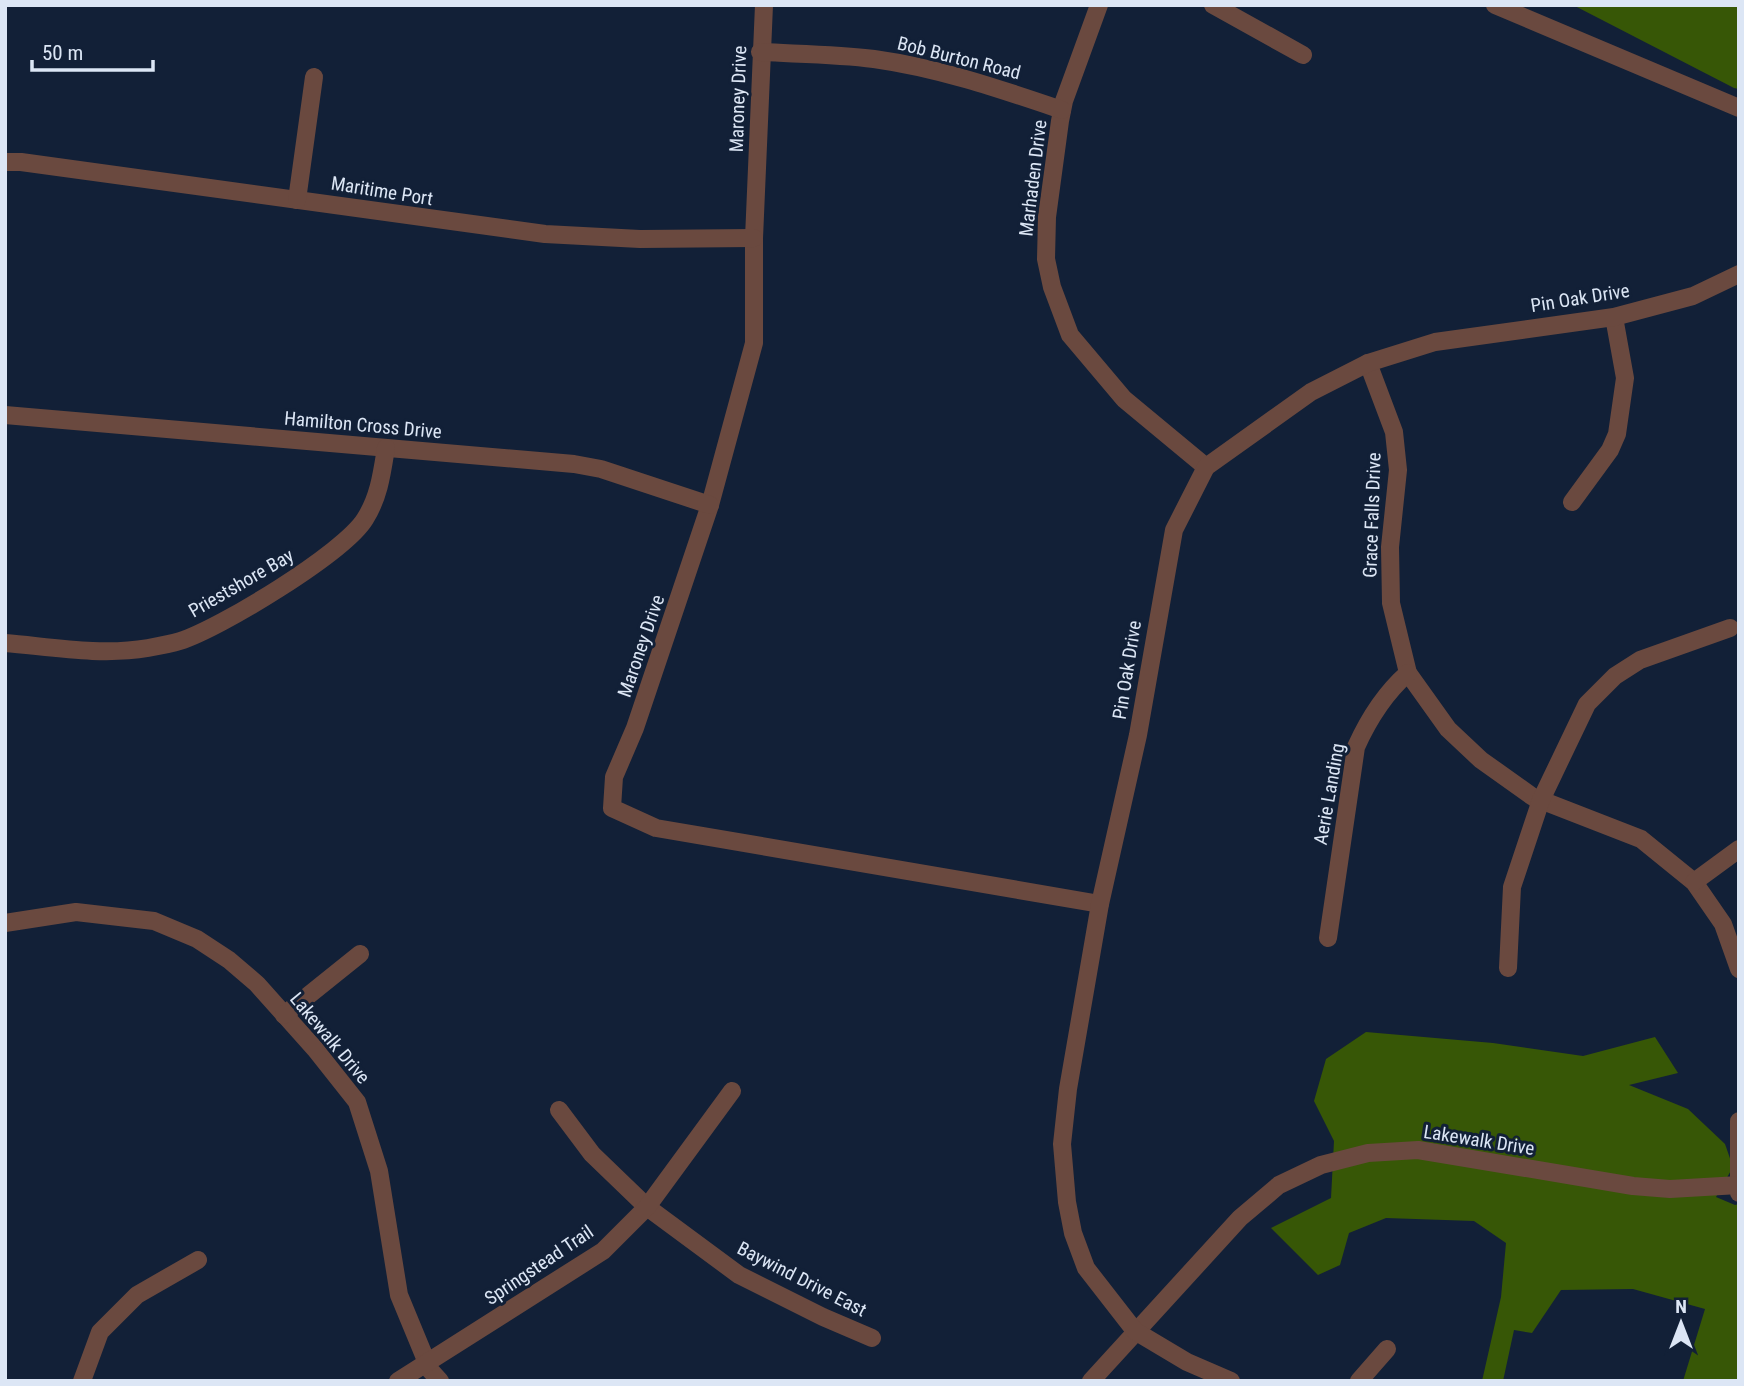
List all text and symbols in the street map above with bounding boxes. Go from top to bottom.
scale bar [32,28,152,72]
street label: Bob Burton Road [895,32,1023,84]
text: 50 m [42,41,83,65]
street label: Maroney Drive [725,45,751,153]
street label: Marhaden Drive [1014,118,1052,238]
street label: Maritime Port [329,172,435,210]
street label: Pin Oak Drive [1529,279,1631,317]
street label: Hamilton Cross Drive [283,407,443,443]
street label: Grace Falls Drive [1358,452,1386,578]
street label: Priestshore Bay [184,544,298,622]
street label: Maroney Drive [613,592,669,700]
street label: Pin Oak Drive [1108,619,1146,721]
street label: Aerie Landing [1309,741,1349,847]
street label: Lakewalk Drive [285,988,375,1088]
street label: Lakewalk Drive [1422,1120,1536,1160]
street label: Springstead Trail [480,1220,598,1310]
street label: Baywind Drive East [733,1237,871,1321]
north arrow [1646,1288,1716,1358]
text: N [1675,1295,1687,1318]

